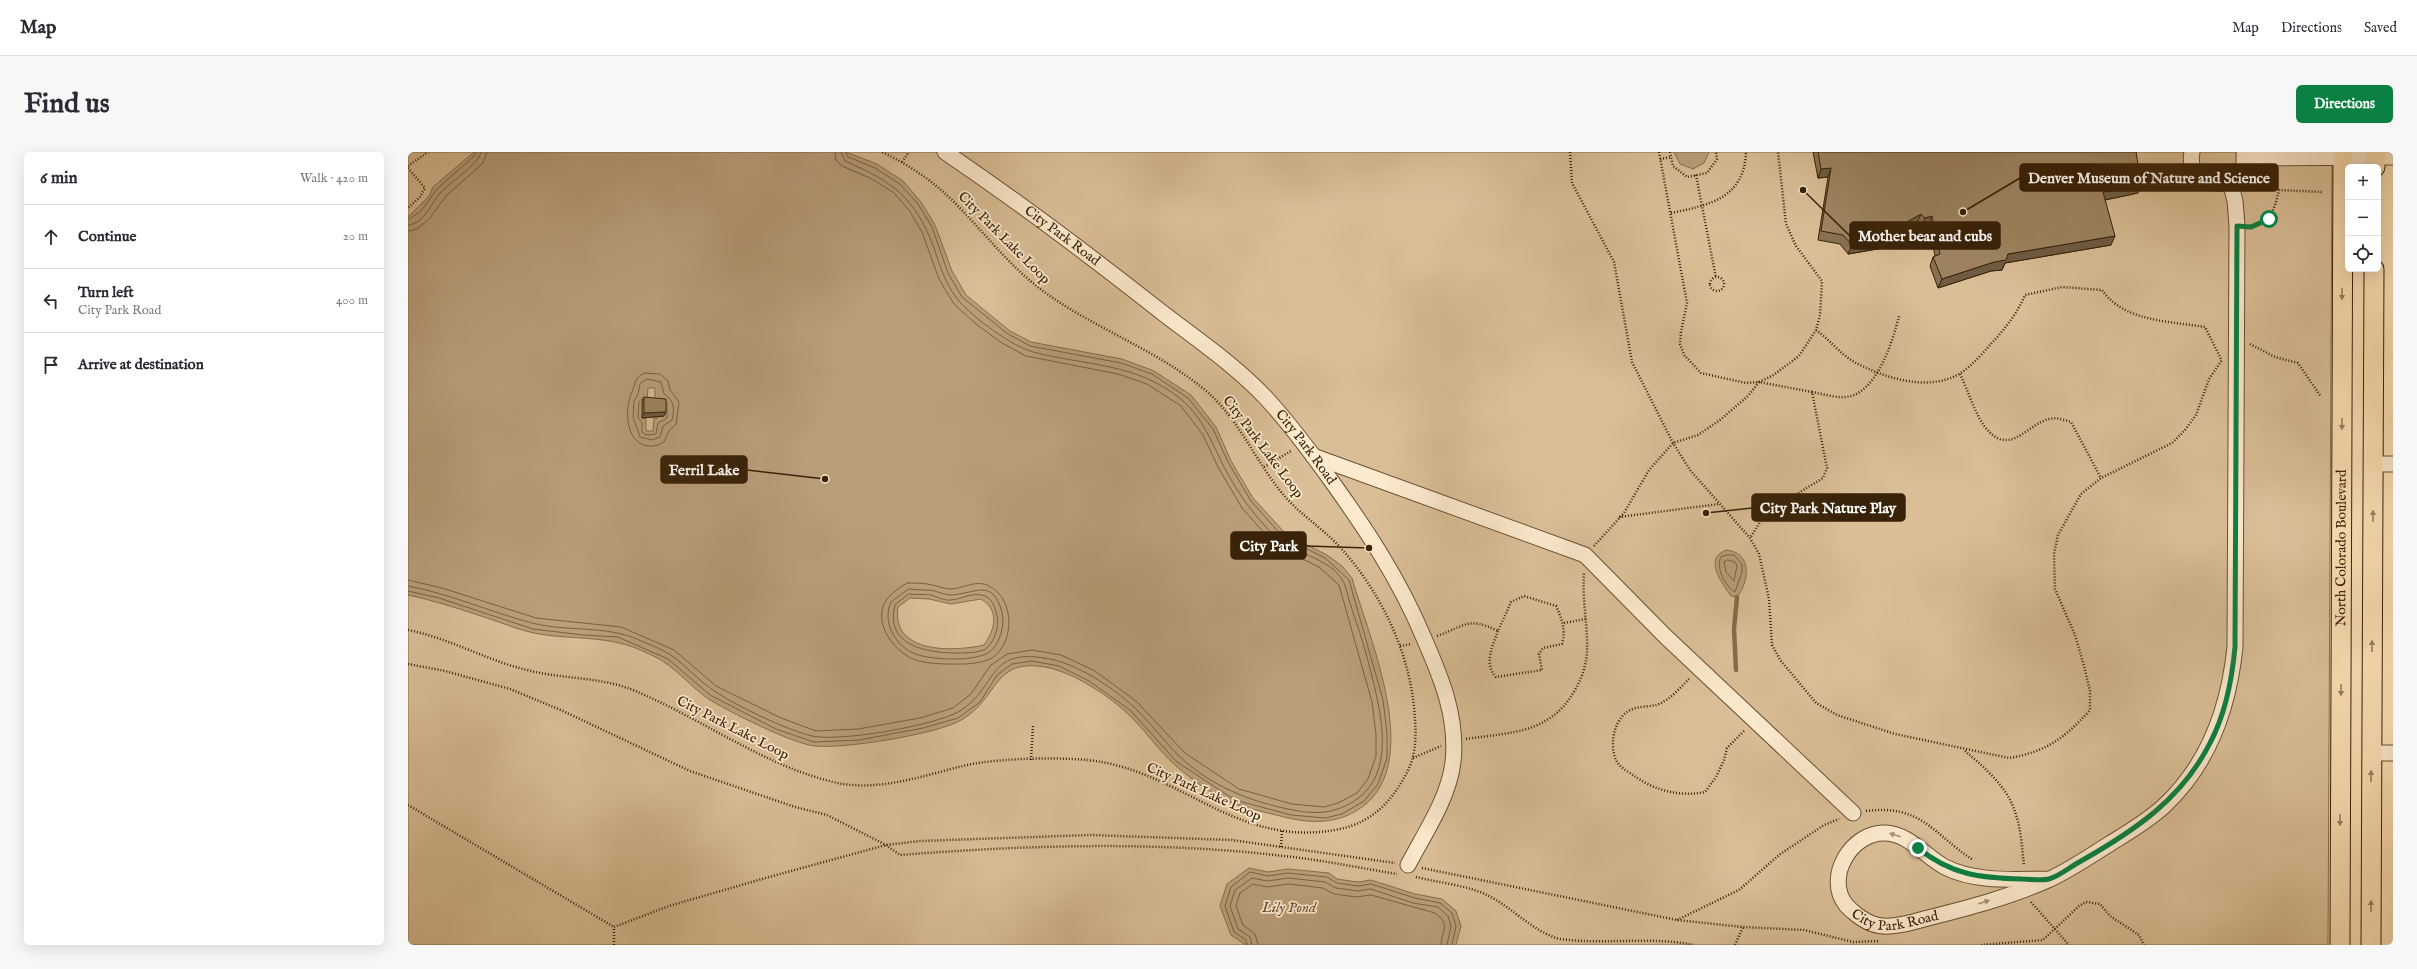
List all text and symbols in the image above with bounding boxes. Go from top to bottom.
text: Map [20,16,56,40]
text: Map [2232,19,2259,37]
text: Directions [2281,19,2342,37]
text: Saved [2364,19,2397,37]
button: Directions [2296,85,2393,123]
text: Find us [24,87,110,122]
callout: Denver Museum of Nature and Science [2020,164,2278,191]
map controls [2345,164,2381,272]
button: + [2345,164,2381,200]
text: 6 min [40,168,78,189]
text: Denver Museum of Nature and Science [2028,169,2270,188]
text: Walk · 420 m [300,170,368,187]
street label: City Park Lake Loop [954,188,1054,288]
button: − [2345,200,2381,236]
street label: City Park Road [1021,202,1104,270]
route start [2260,210,2278,228]
callout: Mother bear and cubs [1850,222,2000,249]
icon: ahead [40,226,62,248]
text: Continue [78,227,136,246]
text: Mother bear and cubs [1858,227,1993,246]
text: 20 m [343,228,368,245]
button: locate [2345,236,2381,272]
text: Turn left [78,283,134,302]
one-way arrow [2339,288,2345,301]
icon: left [40,290,62,312]
text: 400 m [336,292,368,309]
text: City Park Road [78,302,161,319]
icon: arrive [40,354,62,376]
text: Arrive at destination [78,355,204,374]
street label: City Park Lake Loop [1219,392,1308,502]
street label: City Park Road [1271,406,1340,489]
one-way arrow [2339,418,2345,431]
callout: Ferril Lake [661,456,747,483]
text: Ferril Lake [669,461,739,480]
street label: North Colorado Boulevard [2332,469,2351,626]
callout: City Park Nature Play [1752,494,1905,521]
text: City Park Nature Play [1760,499,1897,518]
one-way arrow [2370,509,2376,522]
callout: City Park [1231,532,1306,559]
text: City Park [1240,537,1299,556]
one-way arrow [2369,639,2375,652]
one-way arrow [2338,684,2344,697]
street label: City Park Lake Loop [674,692,793,764]
street label: City Park Lake Loop [1144,759,1265,826]
one-way arrow [2368,769,2374,782]
one-way arrow [2337,814,2343,827]
one-way arrow [1889,832,1901,838]
route end [1909,839,1927,857]
water label: Lily Pond [1261,898,1317,917]
one-way arrow [1978,899,1990,905]
one-way arrow [2368,899,2374,912]
street label: City Park Road [1848,905,1941,935]

